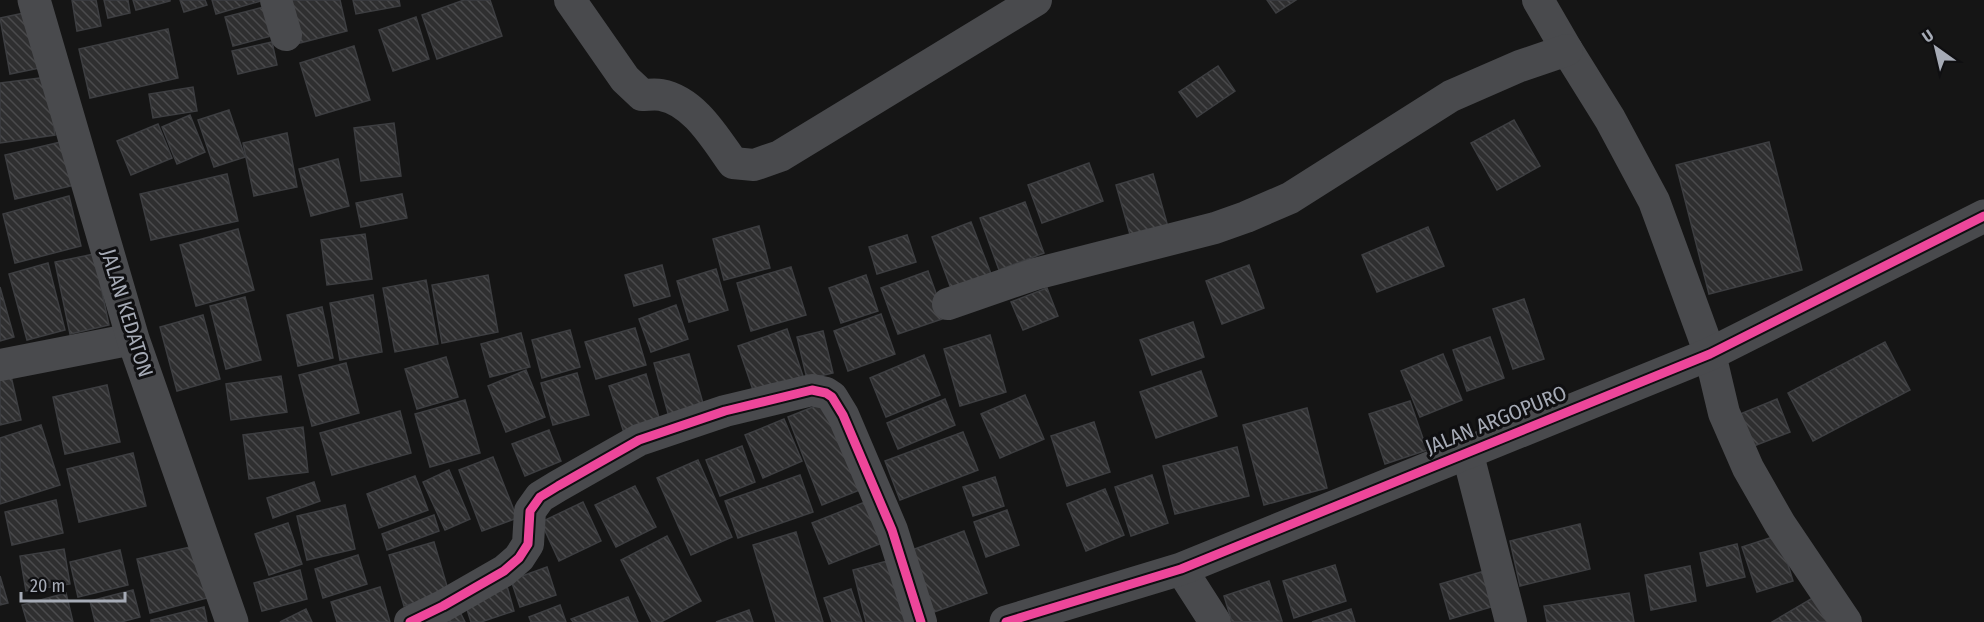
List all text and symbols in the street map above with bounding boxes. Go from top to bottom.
north arrow [1906,18,1966,78]
text: U [1919,25,1937,46]
street label: JALAN KEDATON [95,246,159,380]
street label: JALAN ARGOPURO [1422,380,1570,460]
scale bar [21,565,124,603]
text: 20 m [30,575,65,597]

